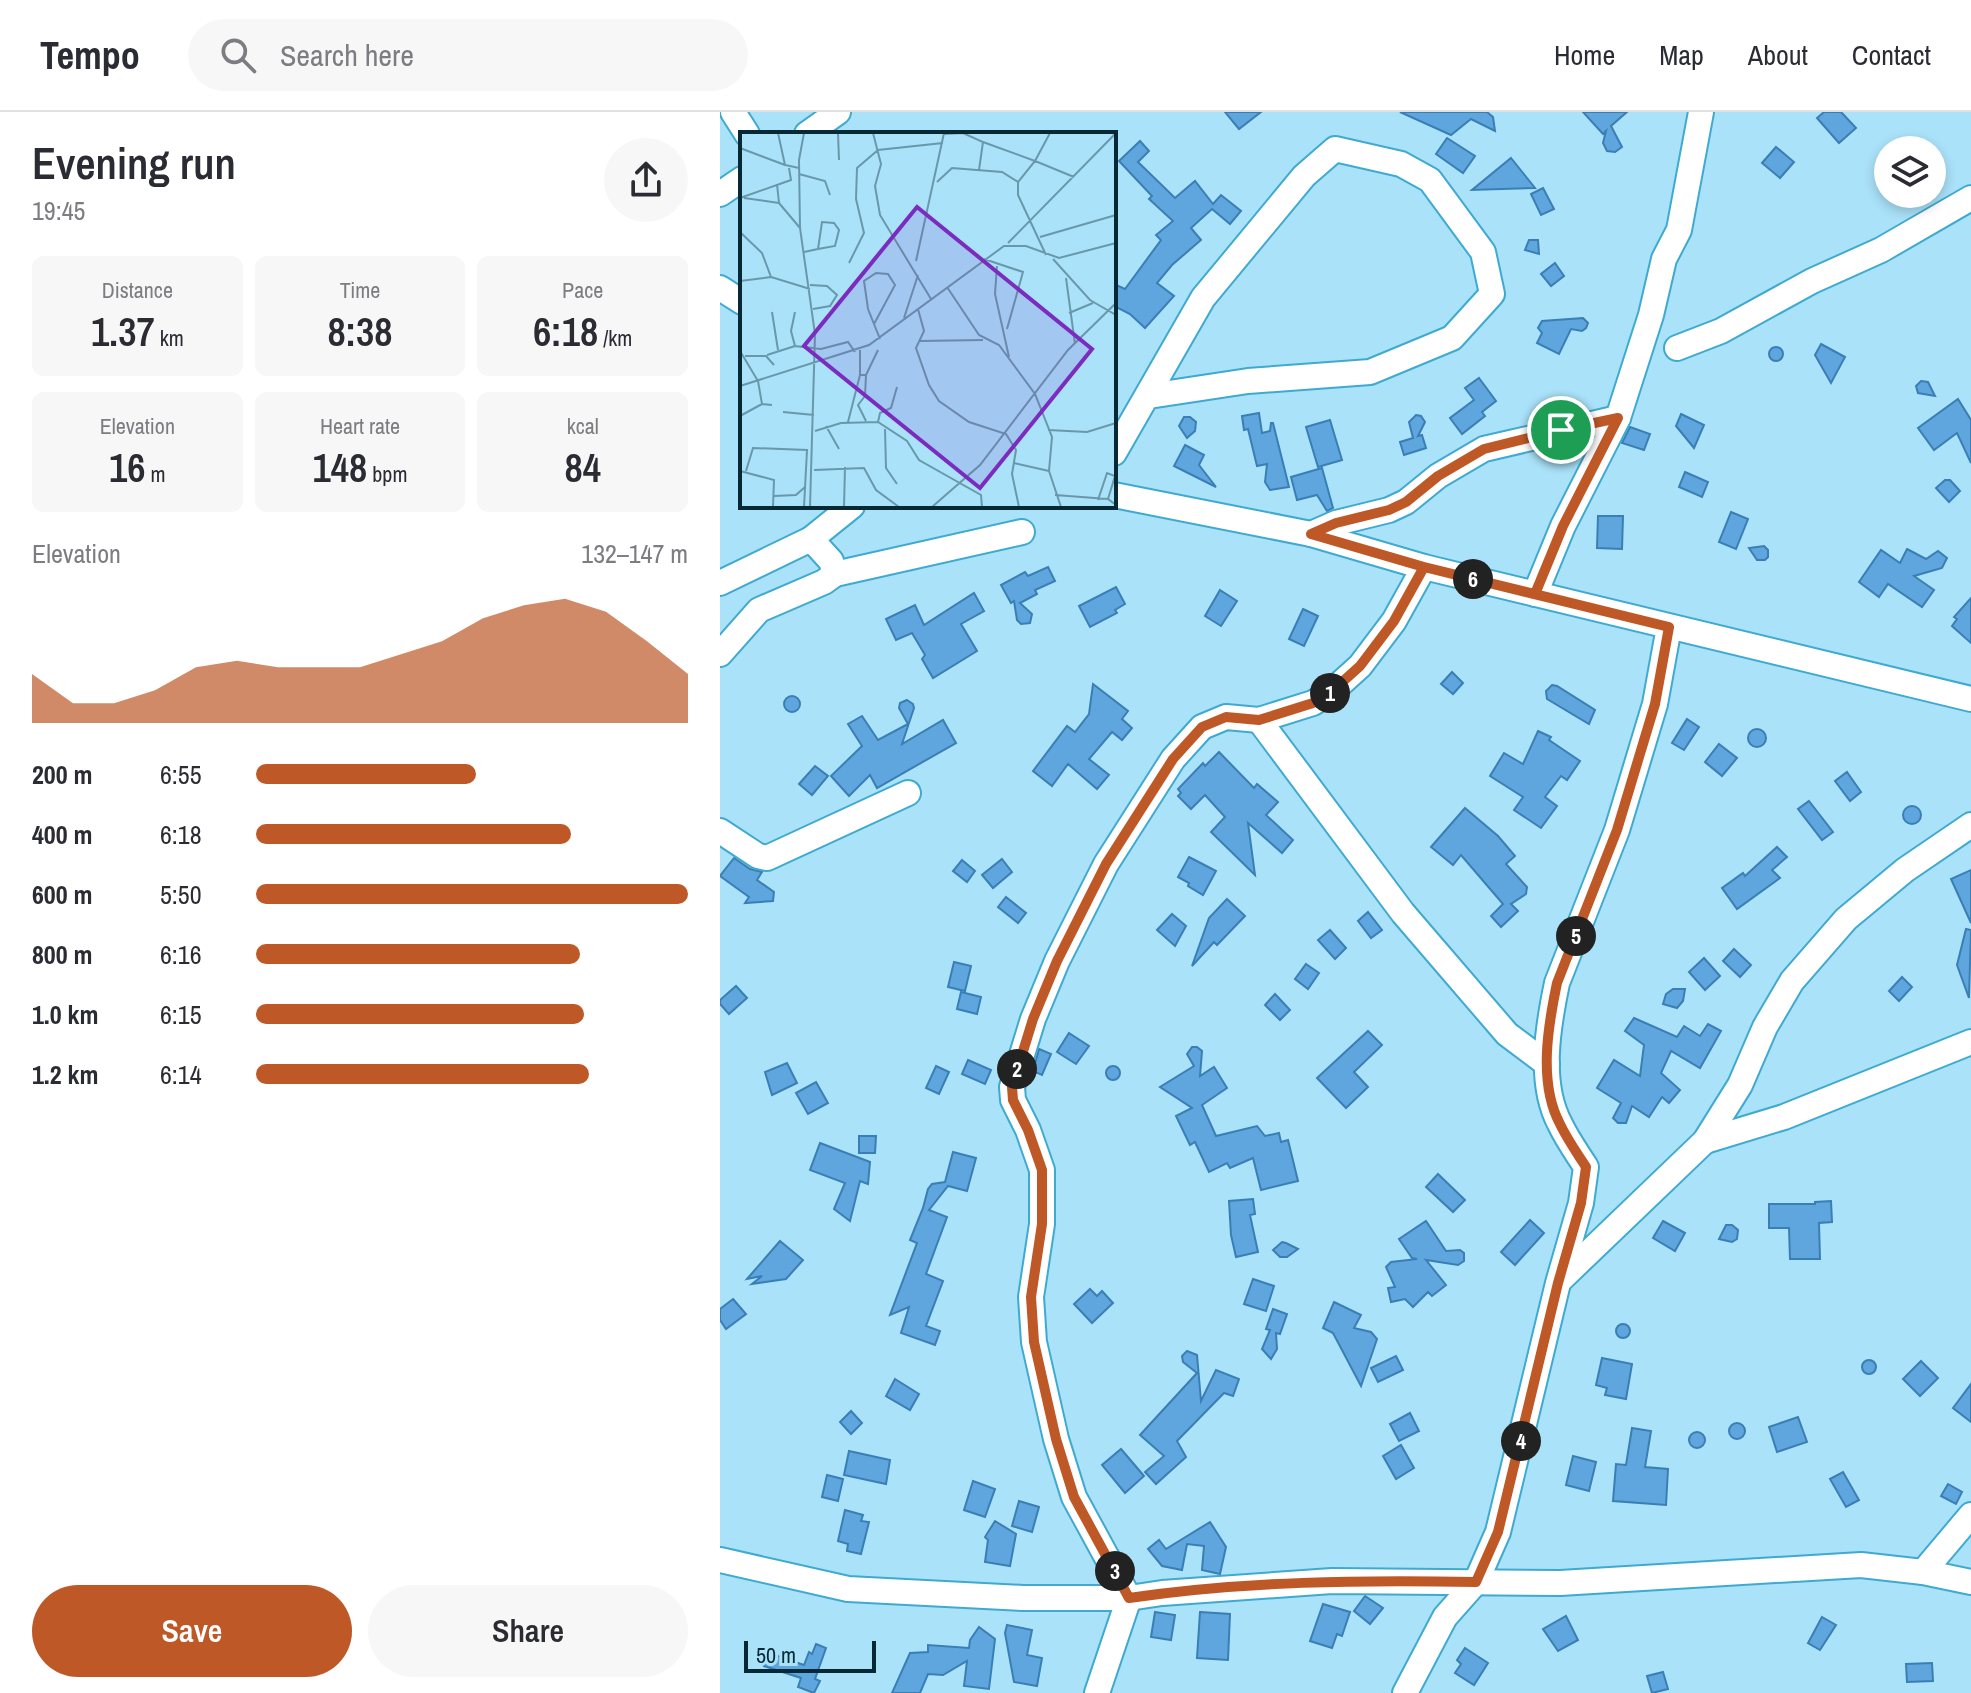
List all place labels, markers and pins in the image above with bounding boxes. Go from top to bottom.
pin [1527,396,1595,464]
pin: 6 [1453,559,1493,599]
pin: 1 [1310,673,1350,713]
pin: 5 [1556,916,1596,956]
pin: 2 [997,1049,1037,1089]
pin: 4 [1501,1421,1541,1461]
pin: 3 [1095,1551,1135,1591]

